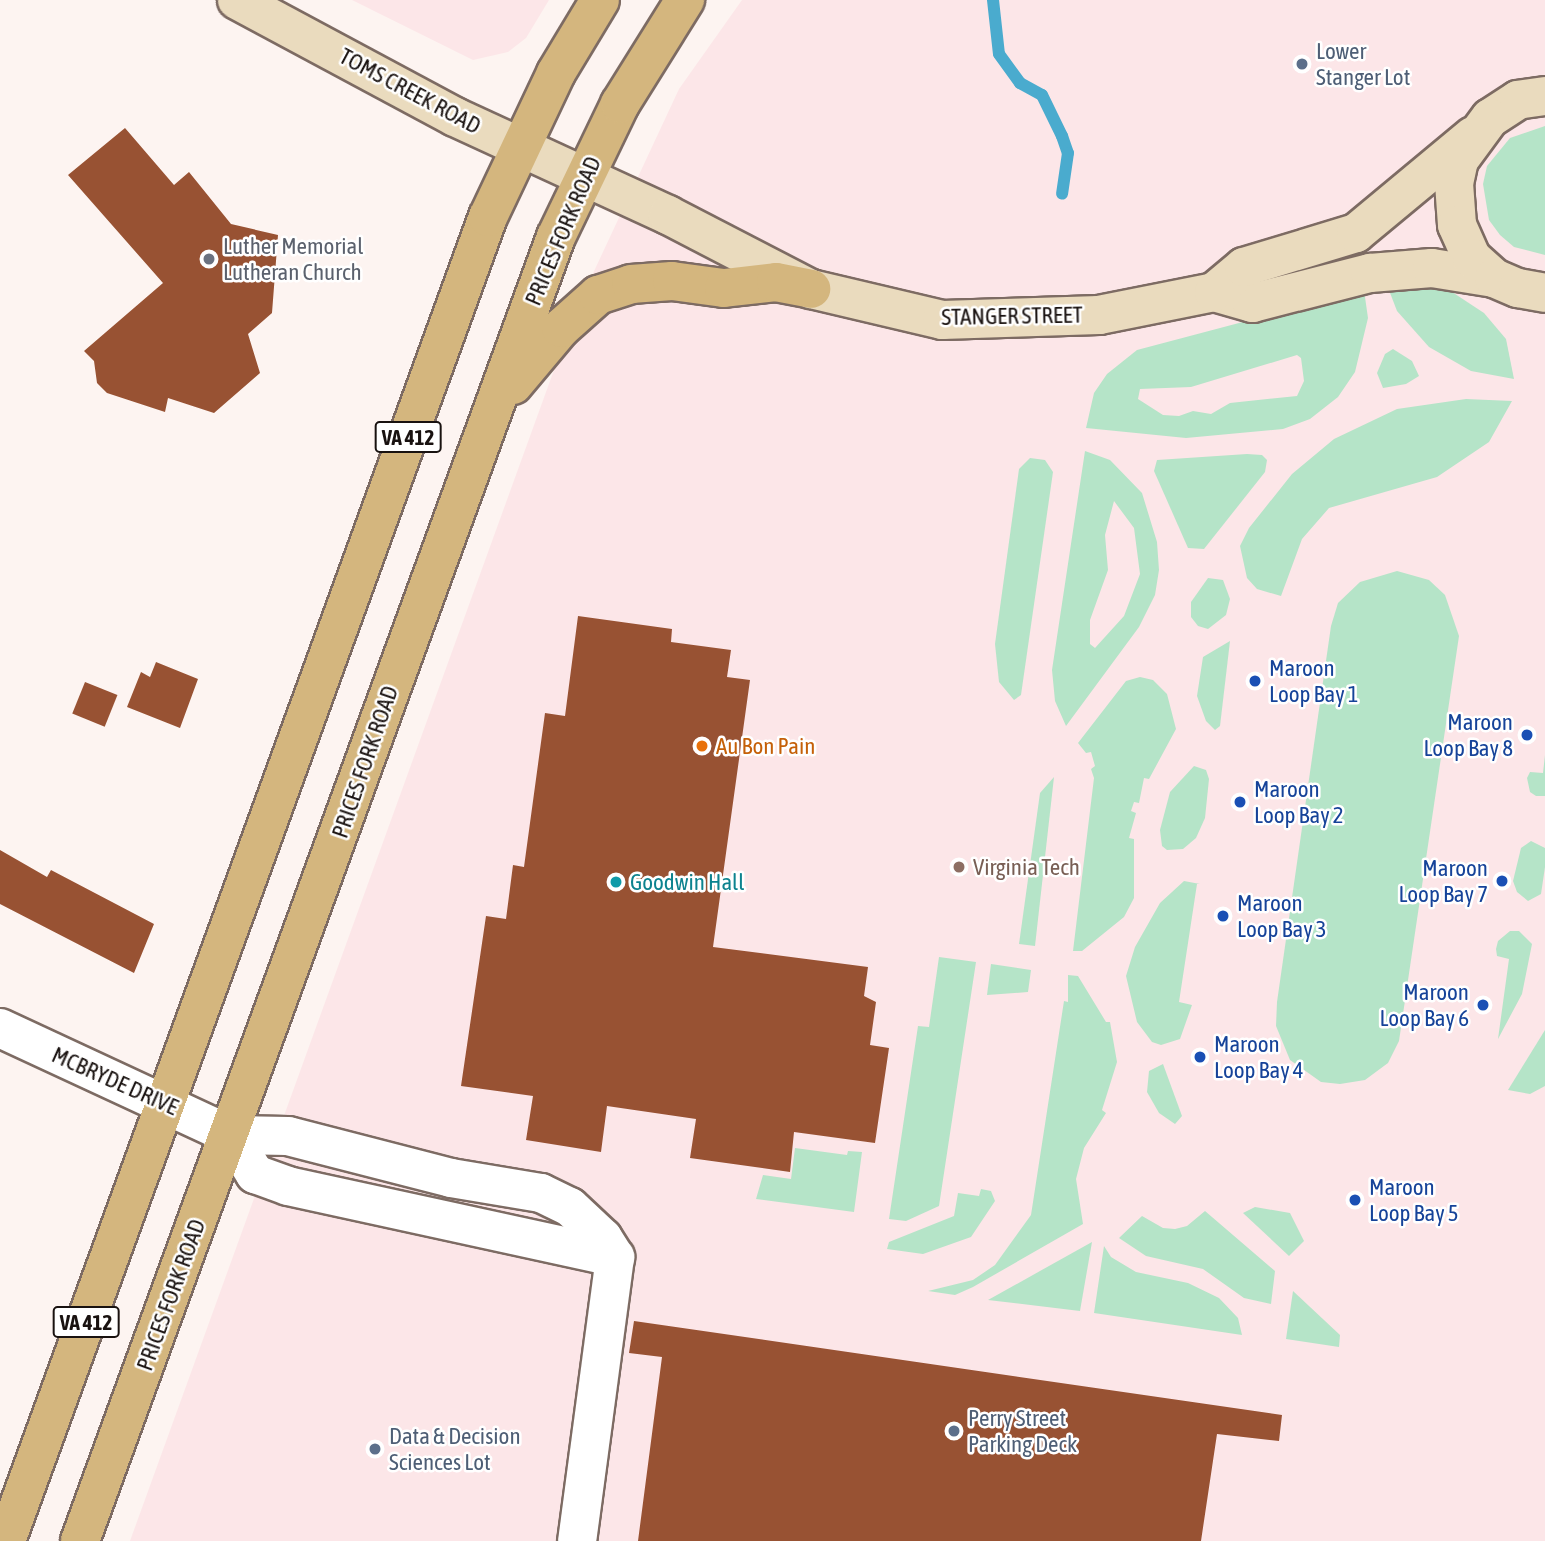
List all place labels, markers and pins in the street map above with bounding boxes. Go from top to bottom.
place label: Lower Stanger Lot [1316,37,1410,91]
marker: Lower Stanger Lot [1294,56,1310,72]
place label: Luther Memorial Lutheran Church [223,232,363,286]
marker: Luther Memorial Lutheran Church [201,251,217,267]
place label: Maroon Loop Bay 1 [1269,654,1359,708]
marker: Maroon Loop Bay 1 [1247,673,1263,689]
place label: Maroon Loop Bay 8 [1423,708,1513,762]
marker: Maroon Loop Bay 8 [1519,727,1535,743]
place label: Au Bon Pain [716,732,815,760]
marker: Au Bon Pain [694,738,710,754]
place label: Maroon Loop Bay 2 [1254,775,1344,829]
marker: Maroon Loop Bay 2 [1232,794,1248,810]
place label: Virginia Tech [973,853,1080,881]
place label: Maroon Loop Bay 7 [1398,854,1488,908]
marker: Virginia Tech [951,859,967,875]
place label: Goodwin Hall [630,868,744,896]
marker: Maroon Loop Bay 7 [1494,873,1510,889]
marker: Goodwin Hall [608,874,624,890]
place label: Maroon Loop Bay 3 [1237,889,1327,943]
marker: Maroon Loop Bay 3 [1215,908,1231,924]
place label: Maroon Loop Bay 6 [1379,978,1469,1032]
marker: Maroon Loop Bay 6 [1475,997,1491,1013]
place label: Maroon Loop Bay 4 [1214,1030,1304,1084]
marker: Maroon Loop Bay 4 [1192,1049,1208,1065]
place label: Maroon Loop Bay 5 [1369,1173,1459,1227]
marker: Maroon Loop Bay 5 [1347,1192,1363,1208]
place label: Perry Street Parking Deck [968,1404,1077,1458]
place label: Data & Decision Sciences Lot [389,1422,521,1476]
marker: Perry Street Parking Deck [946,1423,962,1439]
marker: Data & Decision Sciences Lot [367,1441,383,1457]

